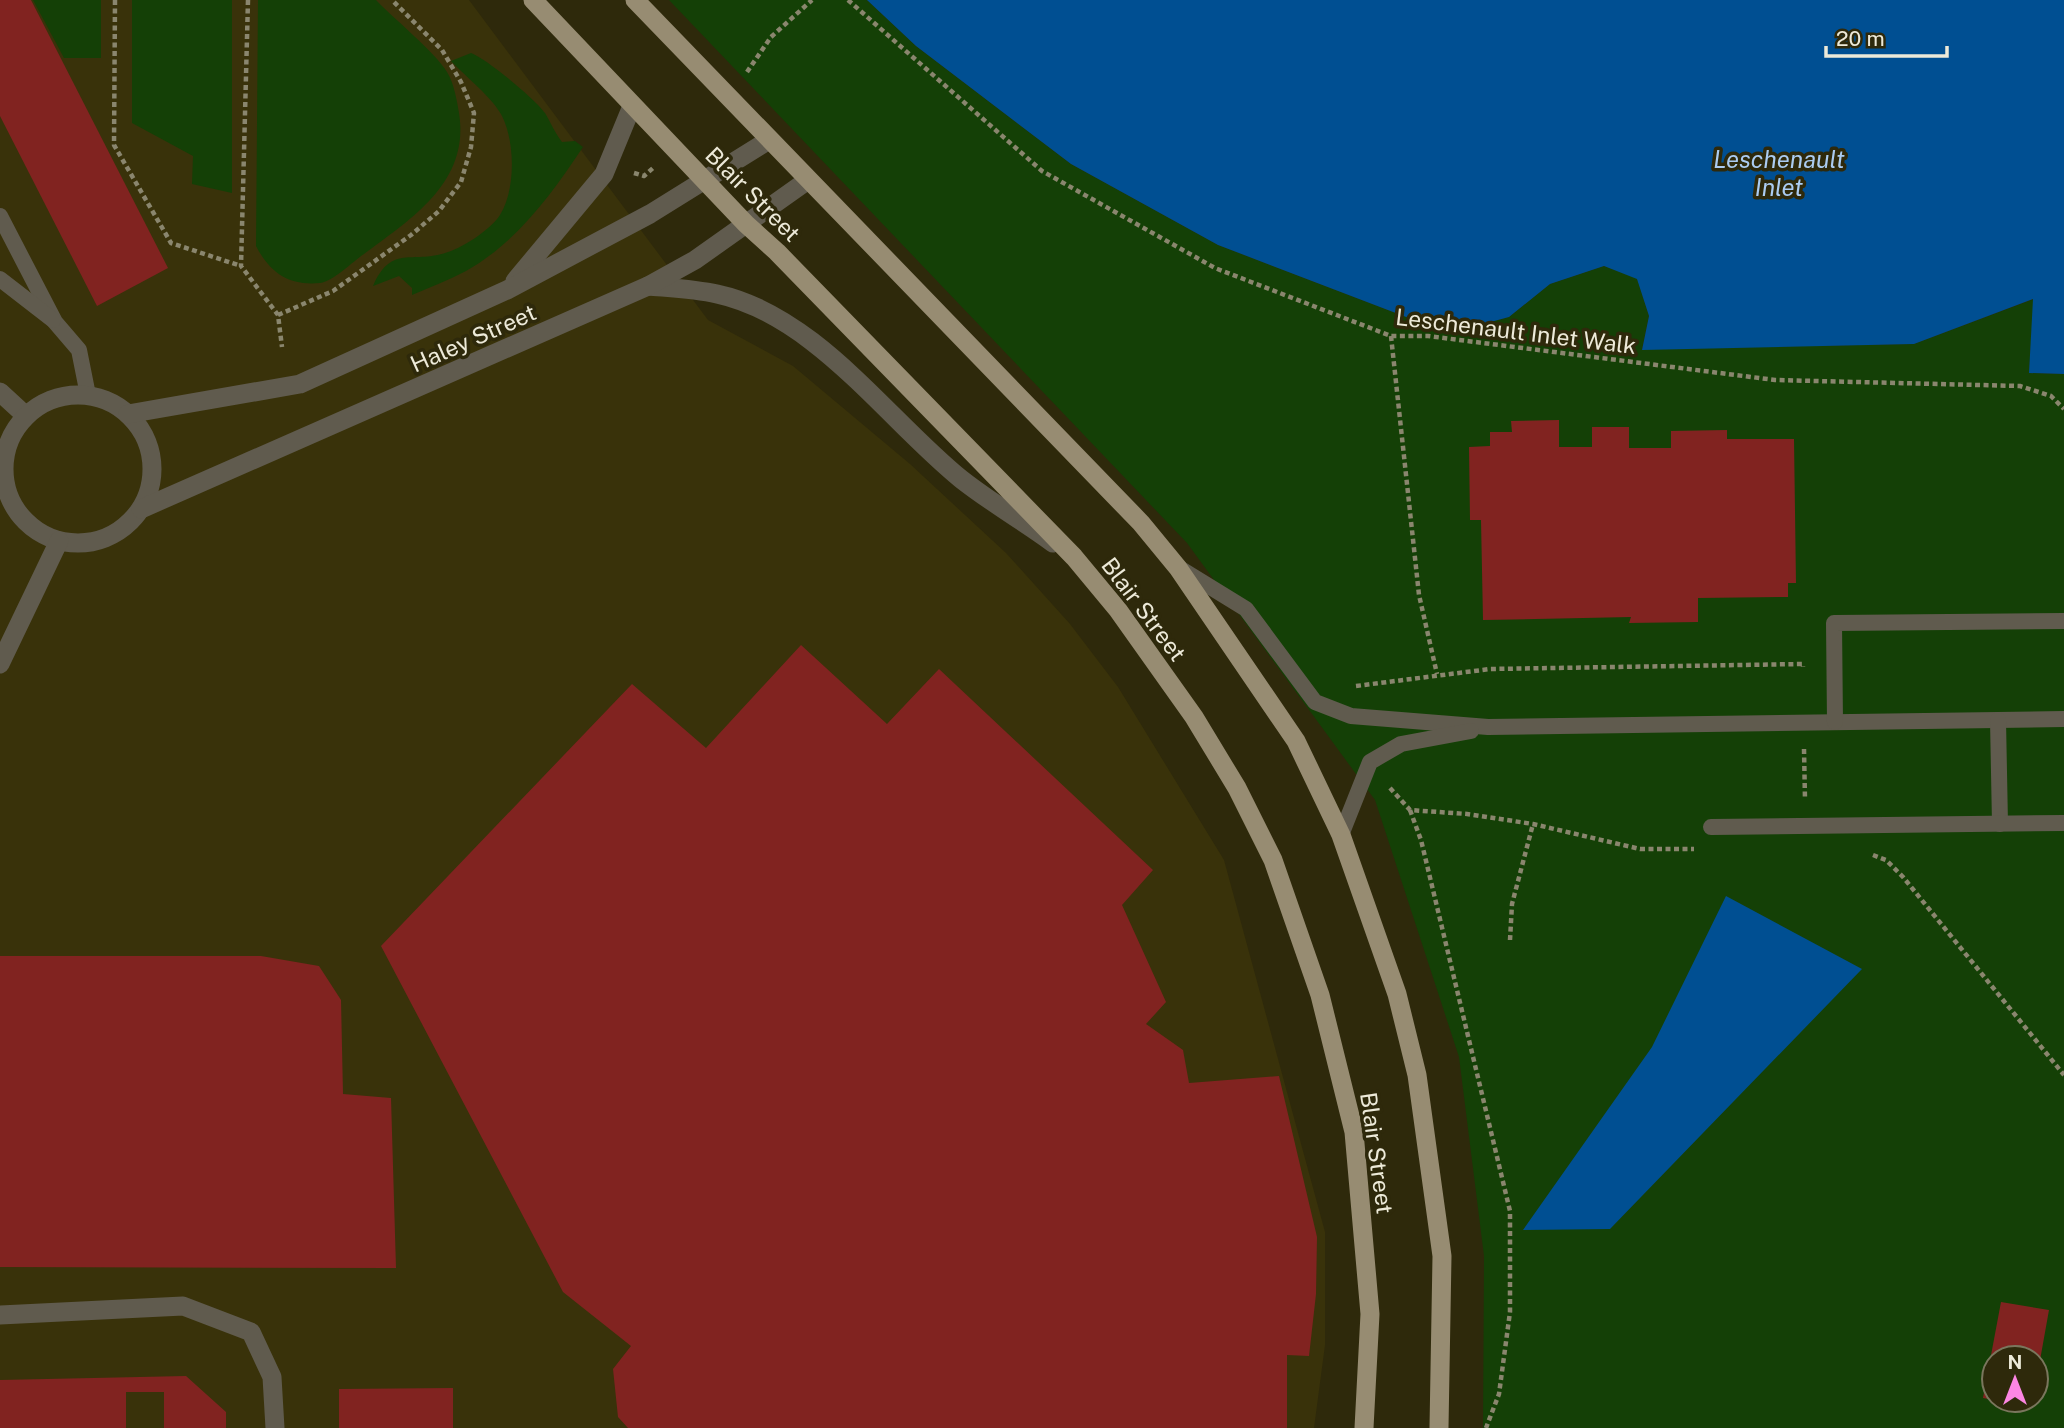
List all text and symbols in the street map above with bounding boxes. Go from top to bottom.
scale bar [1826,14,1947,58]
text: 20 m [1836,26,1885,51]
street label: Blair Street [700,141,806,247]
water label: Leschenault Inlet [1713,145,1845,201]
street label: Haley Street [406,298,540,378]
street label: Leschenault Inlet Walk [1394,303,1638,359]
street label: Blair Street [1096,552,1192,666]
street label: Blair Street [1355,1090,1399,1216]
north arrow [1980,1344,2050,1414]
text: N [2008,1351,2022,1373]

